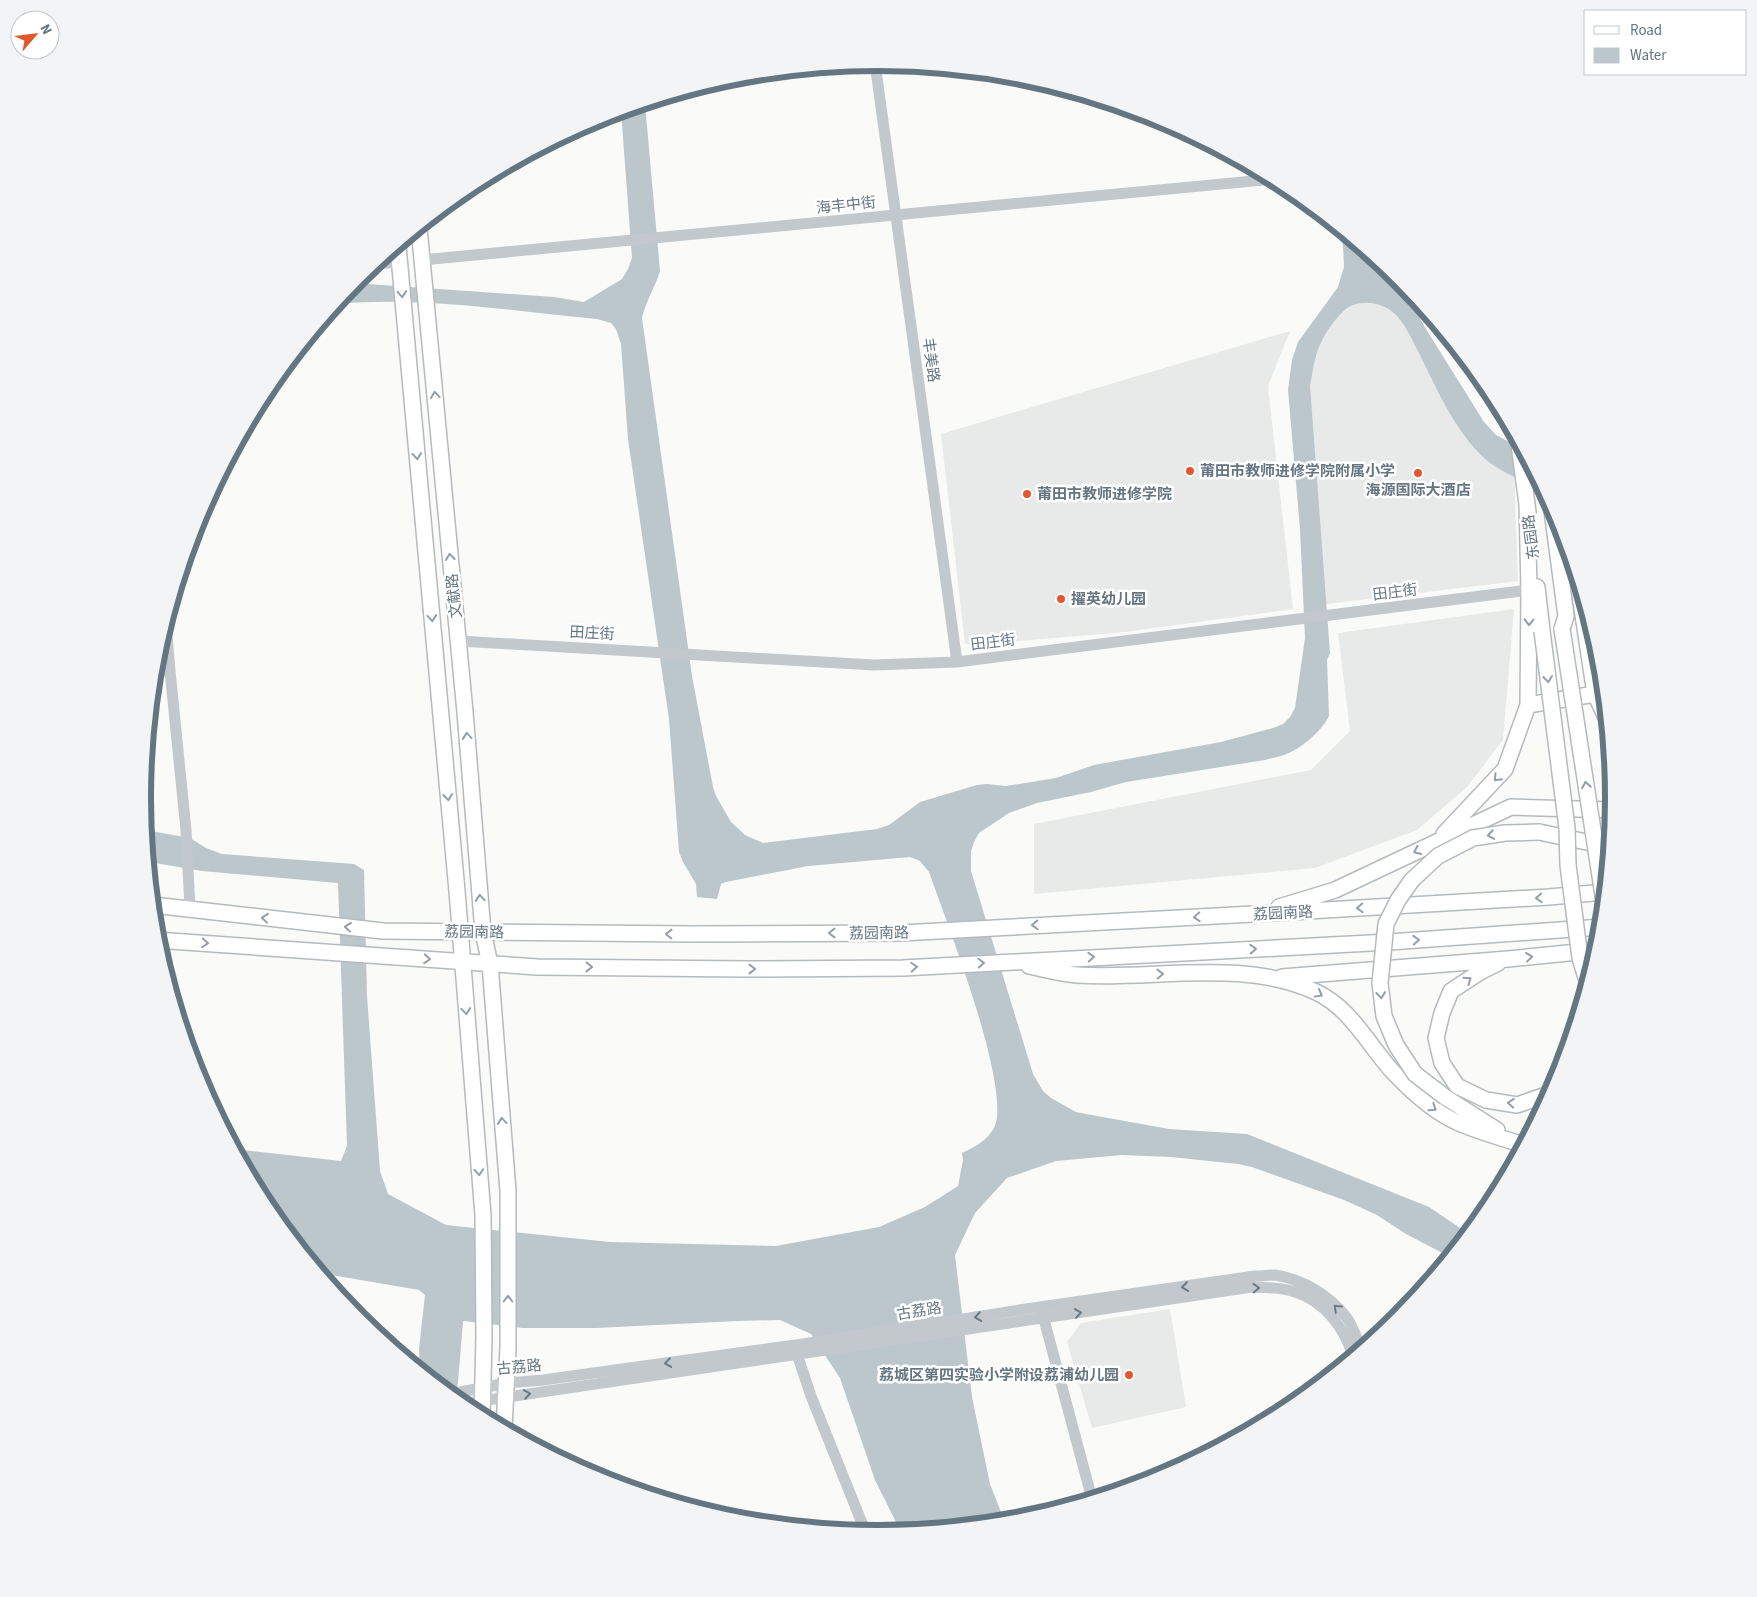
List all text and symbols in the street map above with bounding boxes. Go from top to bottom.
north arrow [10,10,60,60]
legend [1584,10,1747,75]
text: Road [1630,20,1662,41]
text: N [35,21,57,38]
text: Water [1630,45,1667,66]
street label: 海丰中街 [815,192,877,219]
one-way arrow [396,290,407,298]
street label: 丰美路 [917,336,944,384]
one-way arrow [430,391,441,399]
one-way arrow [411,452,422,460]
place label: 莆田市教师进修学院附属小学 [1200,461,1395,482]
marker: 莆田市教师进修学院附属小学 [1184,465,1196,477]
marker: 海源国际大酒店 [1412,467,1424,479]
place label: 海源国际大酒店 [1365,480,1471,501]
place label: 莆田市教师进修学院 [1037,484,1172,505]
marker: 莆田市教师进修学院 [1021,488,1033,500]
street label: 东园路 [1518,513,1545,561]
one-way arrow [445,553,456,561]
street label: 文献路 [442,572,467,619]
street label: 田庄街 [1371,579,1419,606]
place label: 擢英幼儿园 [1071,589,1146,610]
marker: 擢英幼儿园 [1055,593,1067,605]
one-way arrow [427,614,438,622]
one-way arrow [1524,619,1534,627]
street label: 田庄街 [569,622,615,645]
street label: 田庄街 [969,629,1017,656]
one-way arrow [1542,676,1553,684]
one-way arrow [462,732,473,740]
one-way arrow [1494,772,1503,781]
one-way arrow [1582,780,1592,789]
one-way arrow [442,793,453,801]
one-way arrow [1486,829,1495,840]
one-way arrow [1413,844,1422,855]
one-way arrow [1535,892,1543,903]
one-way arrow [475,894,486,902]
street label: 荔园南路 [1253,901,1314,926]
one-way arrow [1355,903,1363,914]
one-way arrow [1193,912,1201,923]
one-way arrow [260,913,268,924]
one-way arrow [1031,920,1039,931]
street label: 荔园南路 [444,921,504,944]
one-way arrow [344,922,352,933]
street label: 荔园南路 [849,922,909,945]
one-way arrow [827,928,835,939]
one-way arrow [665,929,672,939]
one-way arrow [1412,935,1420,946]
one-way arrow [201,938,209,949]
one-way arrow [1250,944,1258,955]
one-way arrow [1087,952,1095,963]
one-way arrow [1525,952,1533,963]
one-way arrow [423,953,431,964]
one-way arrow [977,958,985,969]
one-way arrow [585,962,593,973]
one-way arrow [910,962,918,973]
one-way arrow [748,964,756,974]
one-way arrow [1156,969,1164,979]
one-way arrow [1462,977,1472,986]
one-way arrow [1313,988,1322,998]
one-way arrow [1375,991,1386,999]
one-way arrow [460,1007,471,1015]
one-way arrow [1506,1098,1514,1109]
one-way arrow [1428,1101,1437,1111]
one-way arrow [497,1116,508,1124]
one-way arrow [474,1169,485,1177]
one-way arrow [1181,1282,1189,1292]
one-way arrow [1252,1283,1260,1293]
one-way arrow [503,1295,513,1303]
street label: 古荔路 [895,1298,943,1325]
one-way arrow [1334,1305,1343,1314]
one-way arrow [1074,1308,1082,1319]
one-way arrow [973,1311,981,1322]
street label: 古荔路 [496,1355,542,1380]
one-way arrow [663,1357,671,1368]
place label: 荔城区第四实验小学附设荔浦幼儿园 [879,1365,1119,1386]
marker: 荔城区第四实验小学附设荔浦幼儿园 [1123,1369,1135,1381]
one-way arrow [523,1389,531,1400]

